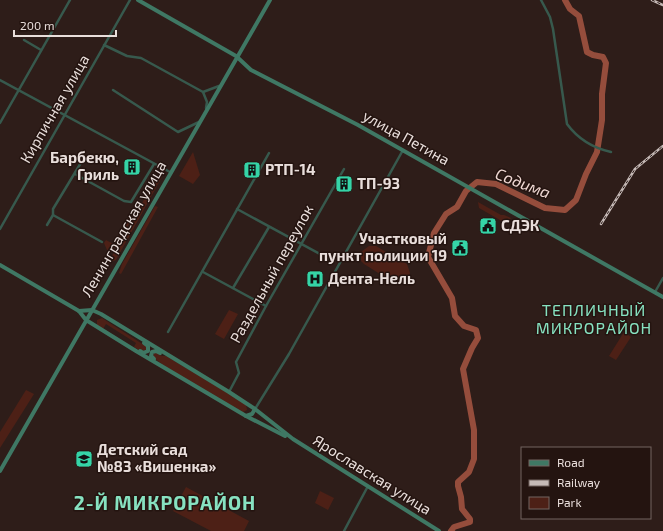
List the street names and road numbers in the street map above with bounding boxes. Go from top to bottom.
street label: Кирпичная улица [16,51,93,166]
street label: улица Петина [360,106,453,169]
street label: Ленинградская улица [77,157,170,300]
street label: Раздельный переулок [226,201,318,346]
street label: Ярославская улица [310,430,435,519]

